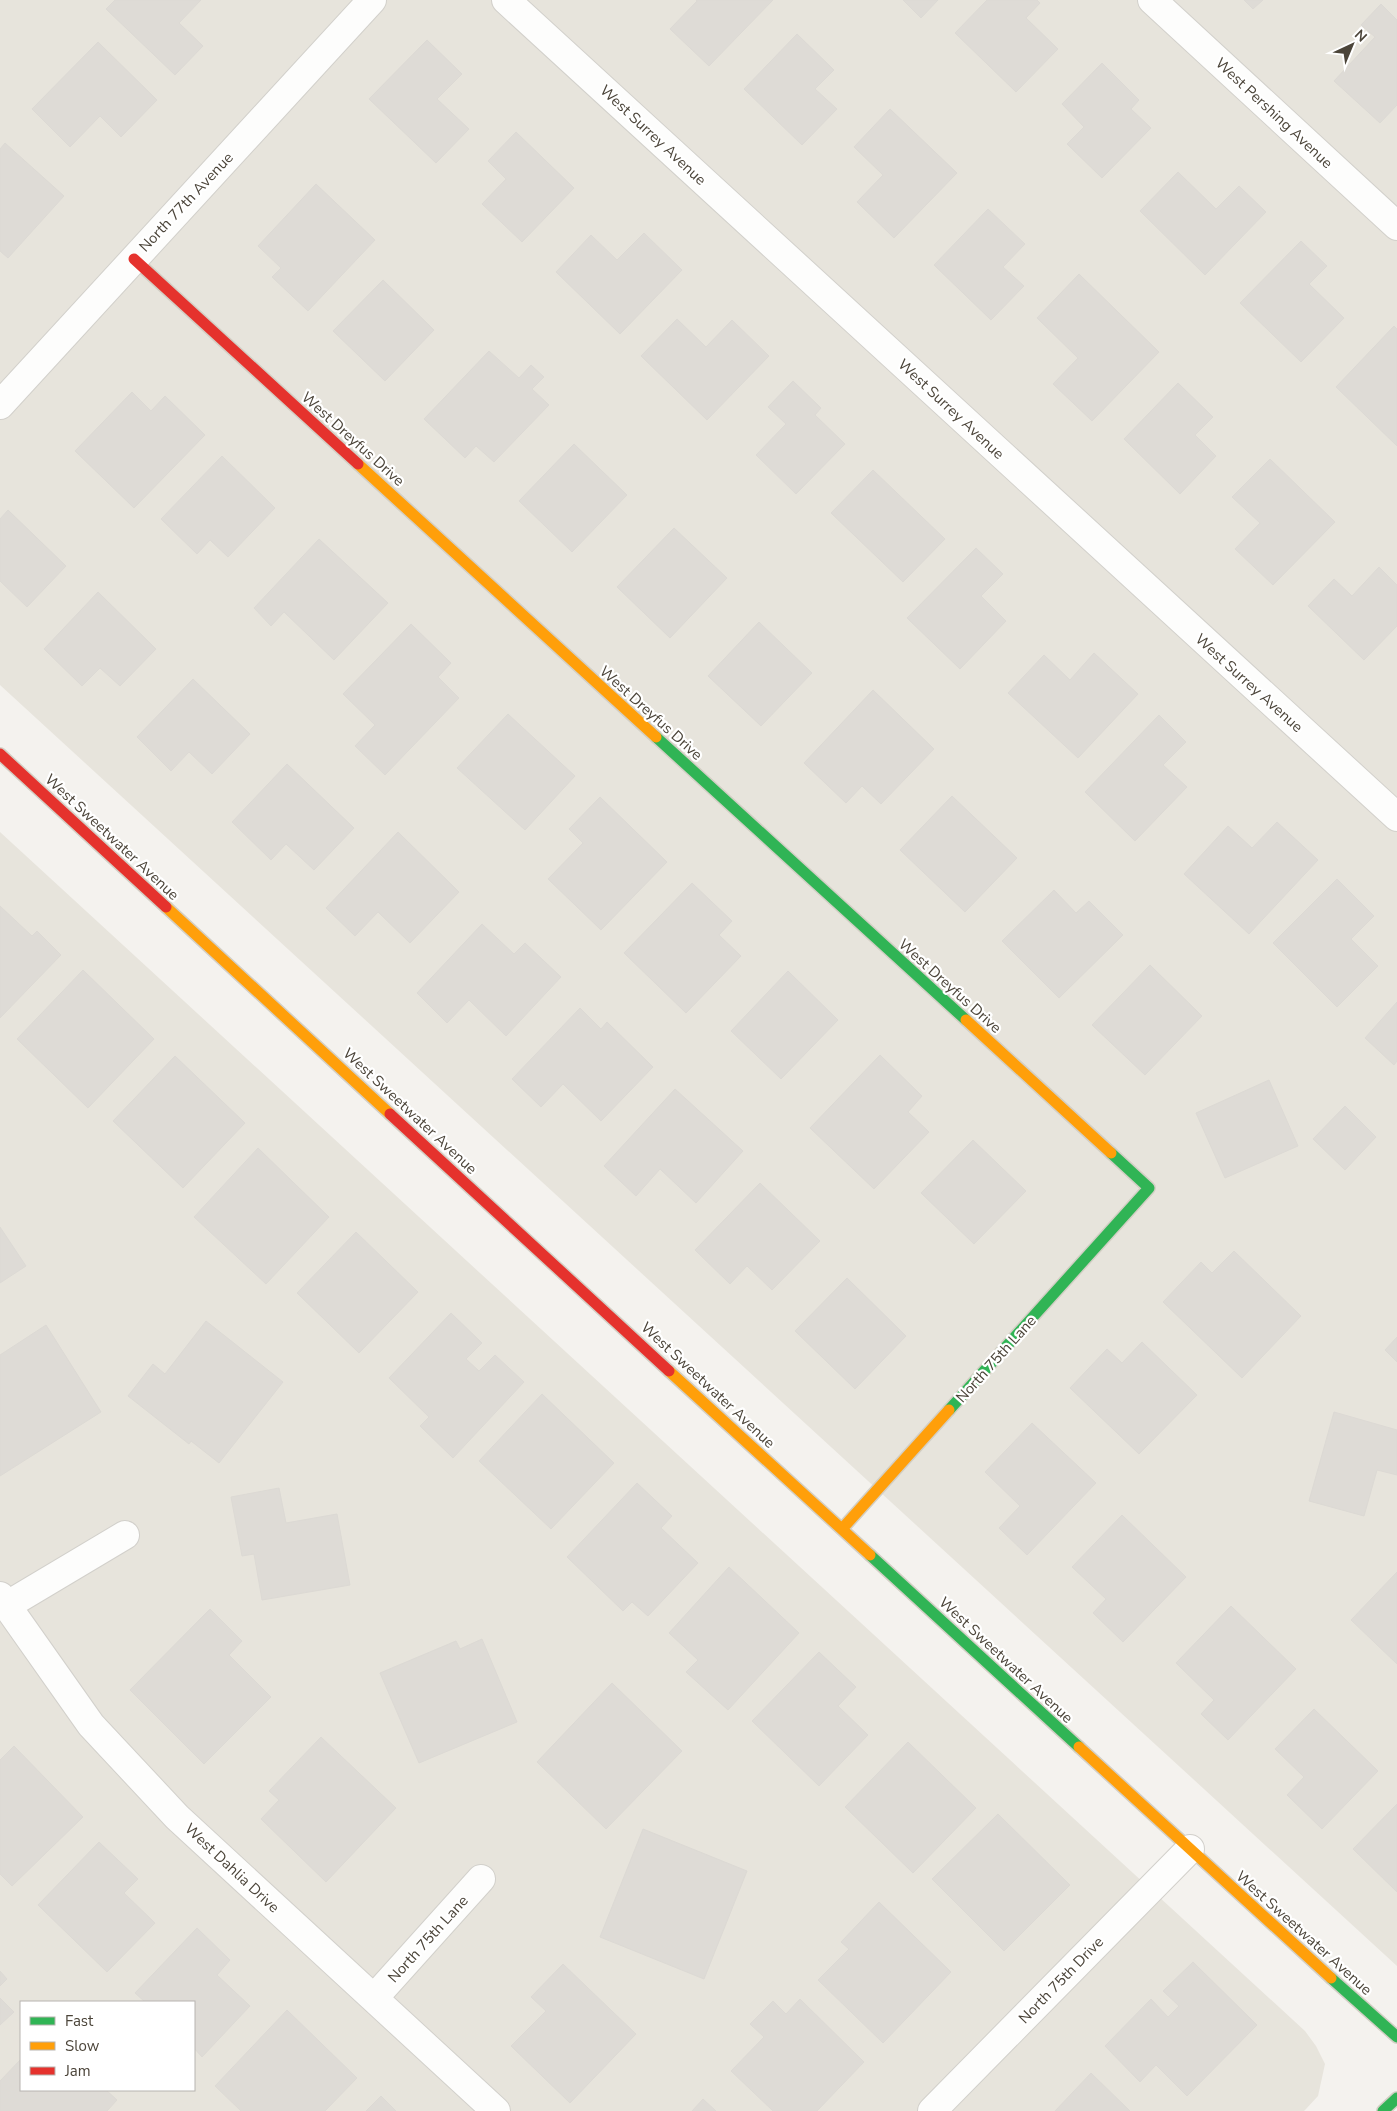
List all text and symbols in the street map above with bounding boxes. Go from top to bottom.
north arrow [1327,20,1377,70]
text: N [1350,26,1371,46]
street label: West Pershing Avenue [1211,53,1337,173]
street label: West Surrey Avenue [595,80,711,190]
street label: North 77th Avenue [135,148,237,256]
street label: West Surrey Avenue [893,354,1009,464]
street label: West Dreyfus Drive [297,387,409,491]
street label: West Surrey Avenue [1191,629,1307,737]
street label: West Dreyfus Drive [595,661,707,765]
street label: West Sweetwater Avenue [41,769,183,905]
street label: West Dreyfus Drive [894,934,1006,1038]
street label: West Sweetwater Avenue [339,1043,481,1179]
street label: North 75th Lane [951,1311,1041,1407]
street label: West Sweetwater Avenue [637,1317,779,1453]
street label: West Sweetwater Avenue [935,1592,1077,1728]
street label: West Dahlia Drive [180,1819,284,1917]
street label: West Sweetwater Avenue [1232,1866,1376,2000]
street label: North 75th Lane [383,1891,473,1987]
street label: North 75th Drive [1014,1932,1108,2028]
legend [20,2001,195,2091]
text: Fast [65,2011,94,2031]
text: Slow [65,2036,100,2056]
text: Jam [64,2061,91,2081]

